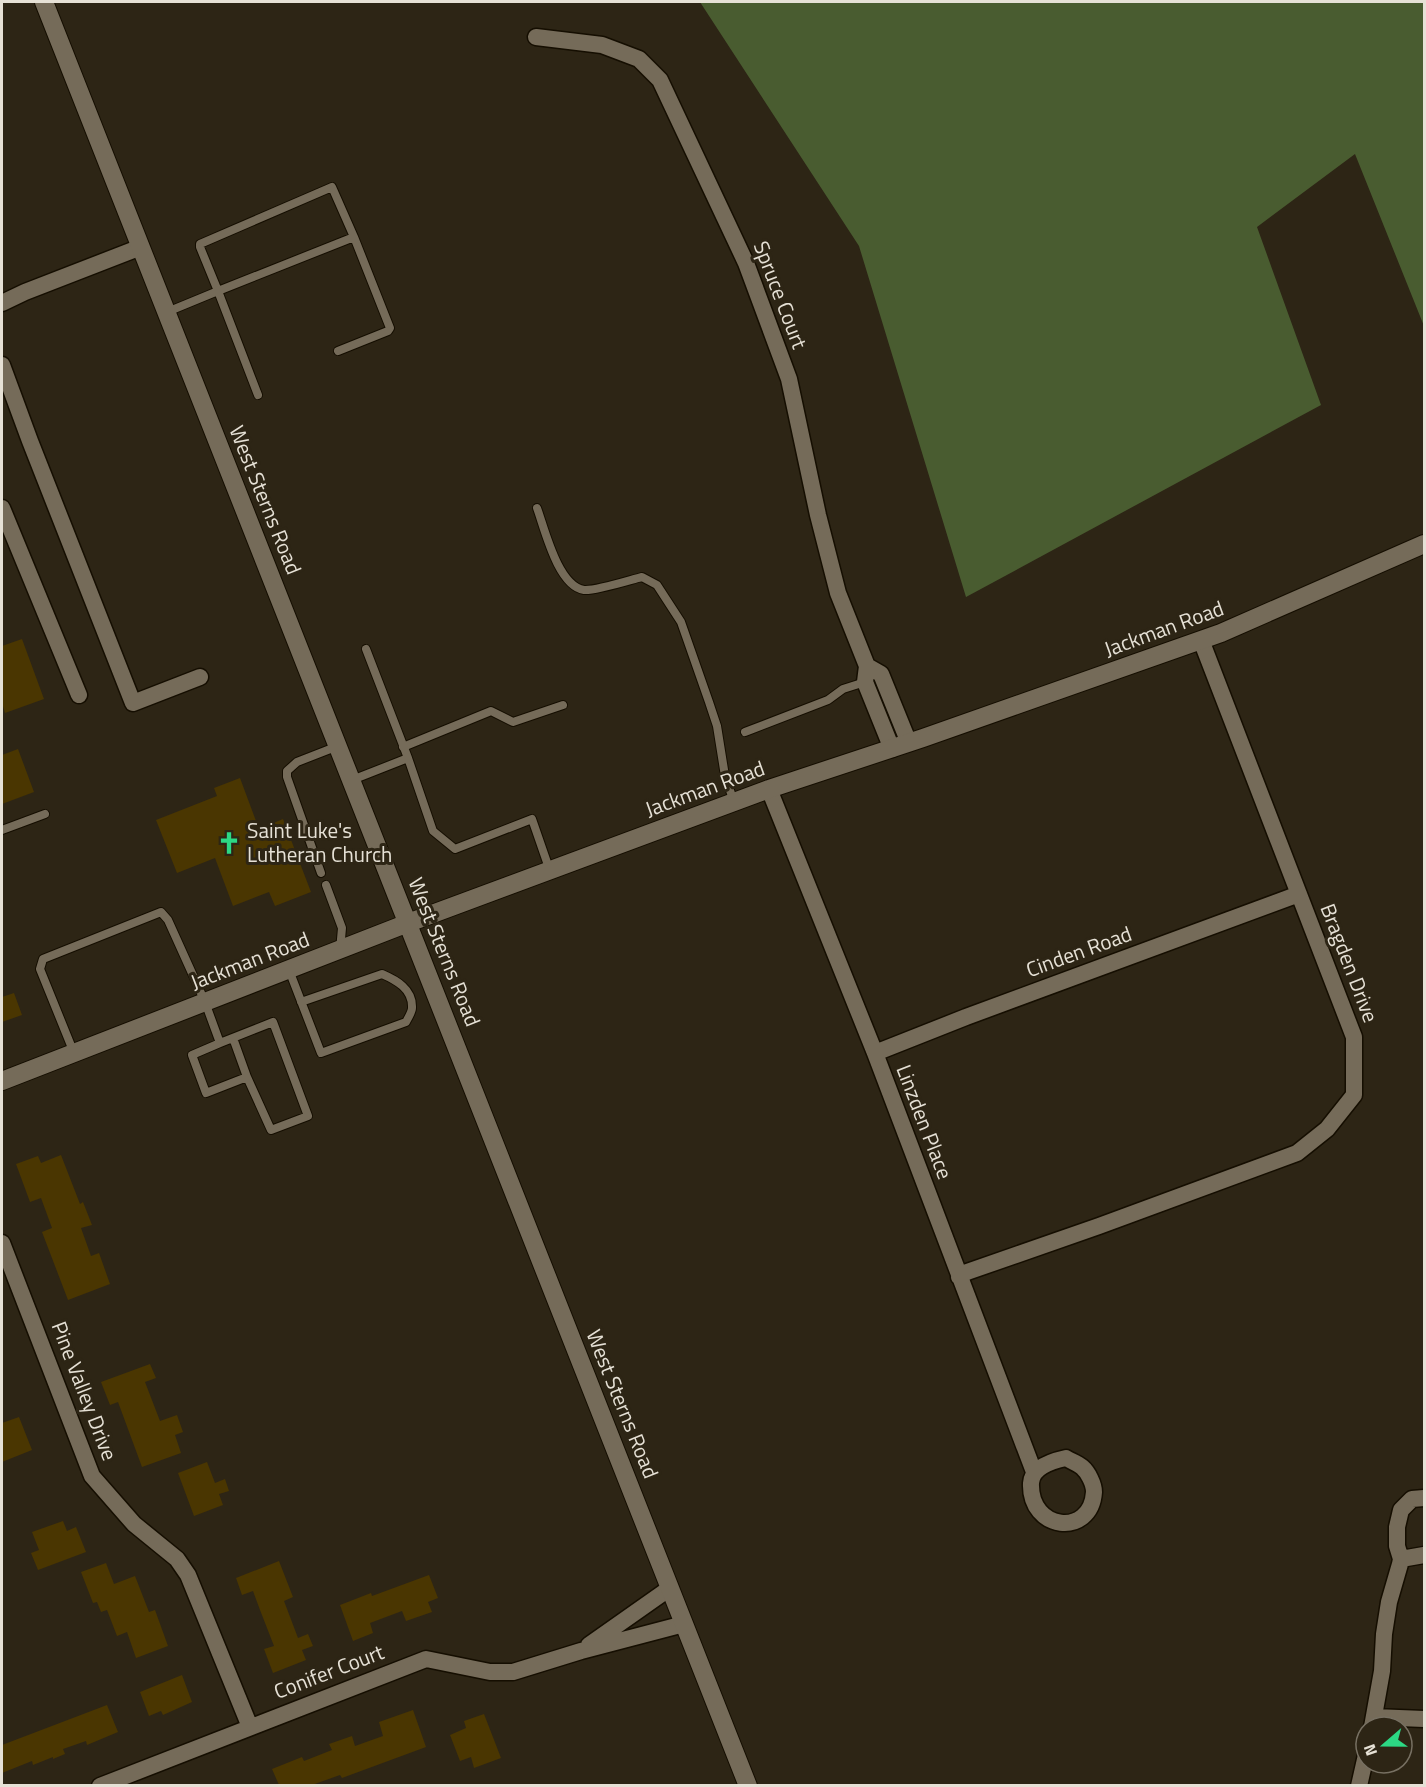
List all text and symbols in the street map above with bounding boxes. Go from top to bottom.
street label: Spruce Court [746,236,816,354]
street label: West Sterns Road [221,420,310,579]
street label: Jackman Road [1099,592,1228,665]
street label: Jackman Road [640,752,769,825]
place label: Saint Luke's Lutheran Church [247,814,392,870]
church icon: Saint Luke's Lutheran Church [216,830,242,856]
street label: West Sterns Road [400,872,489,1031]
street label: Bragden Drive [1313,899,1387,1027]
street label: Cinden Road [1021,917,1136,985]
street label: Jackman Road [185,923,314,997]
street label: Linzden Place [888,1060,961,1184]
street label: Pine Valley Drive [44,1317,126,1465]
street label: West Sterns Road [578,1324,667,1483]
street label: Conifer Court [269,1635,389,1707]
north arrow [1354,1715,1414,1775]
text: N [1357,1741,1383,1759]

